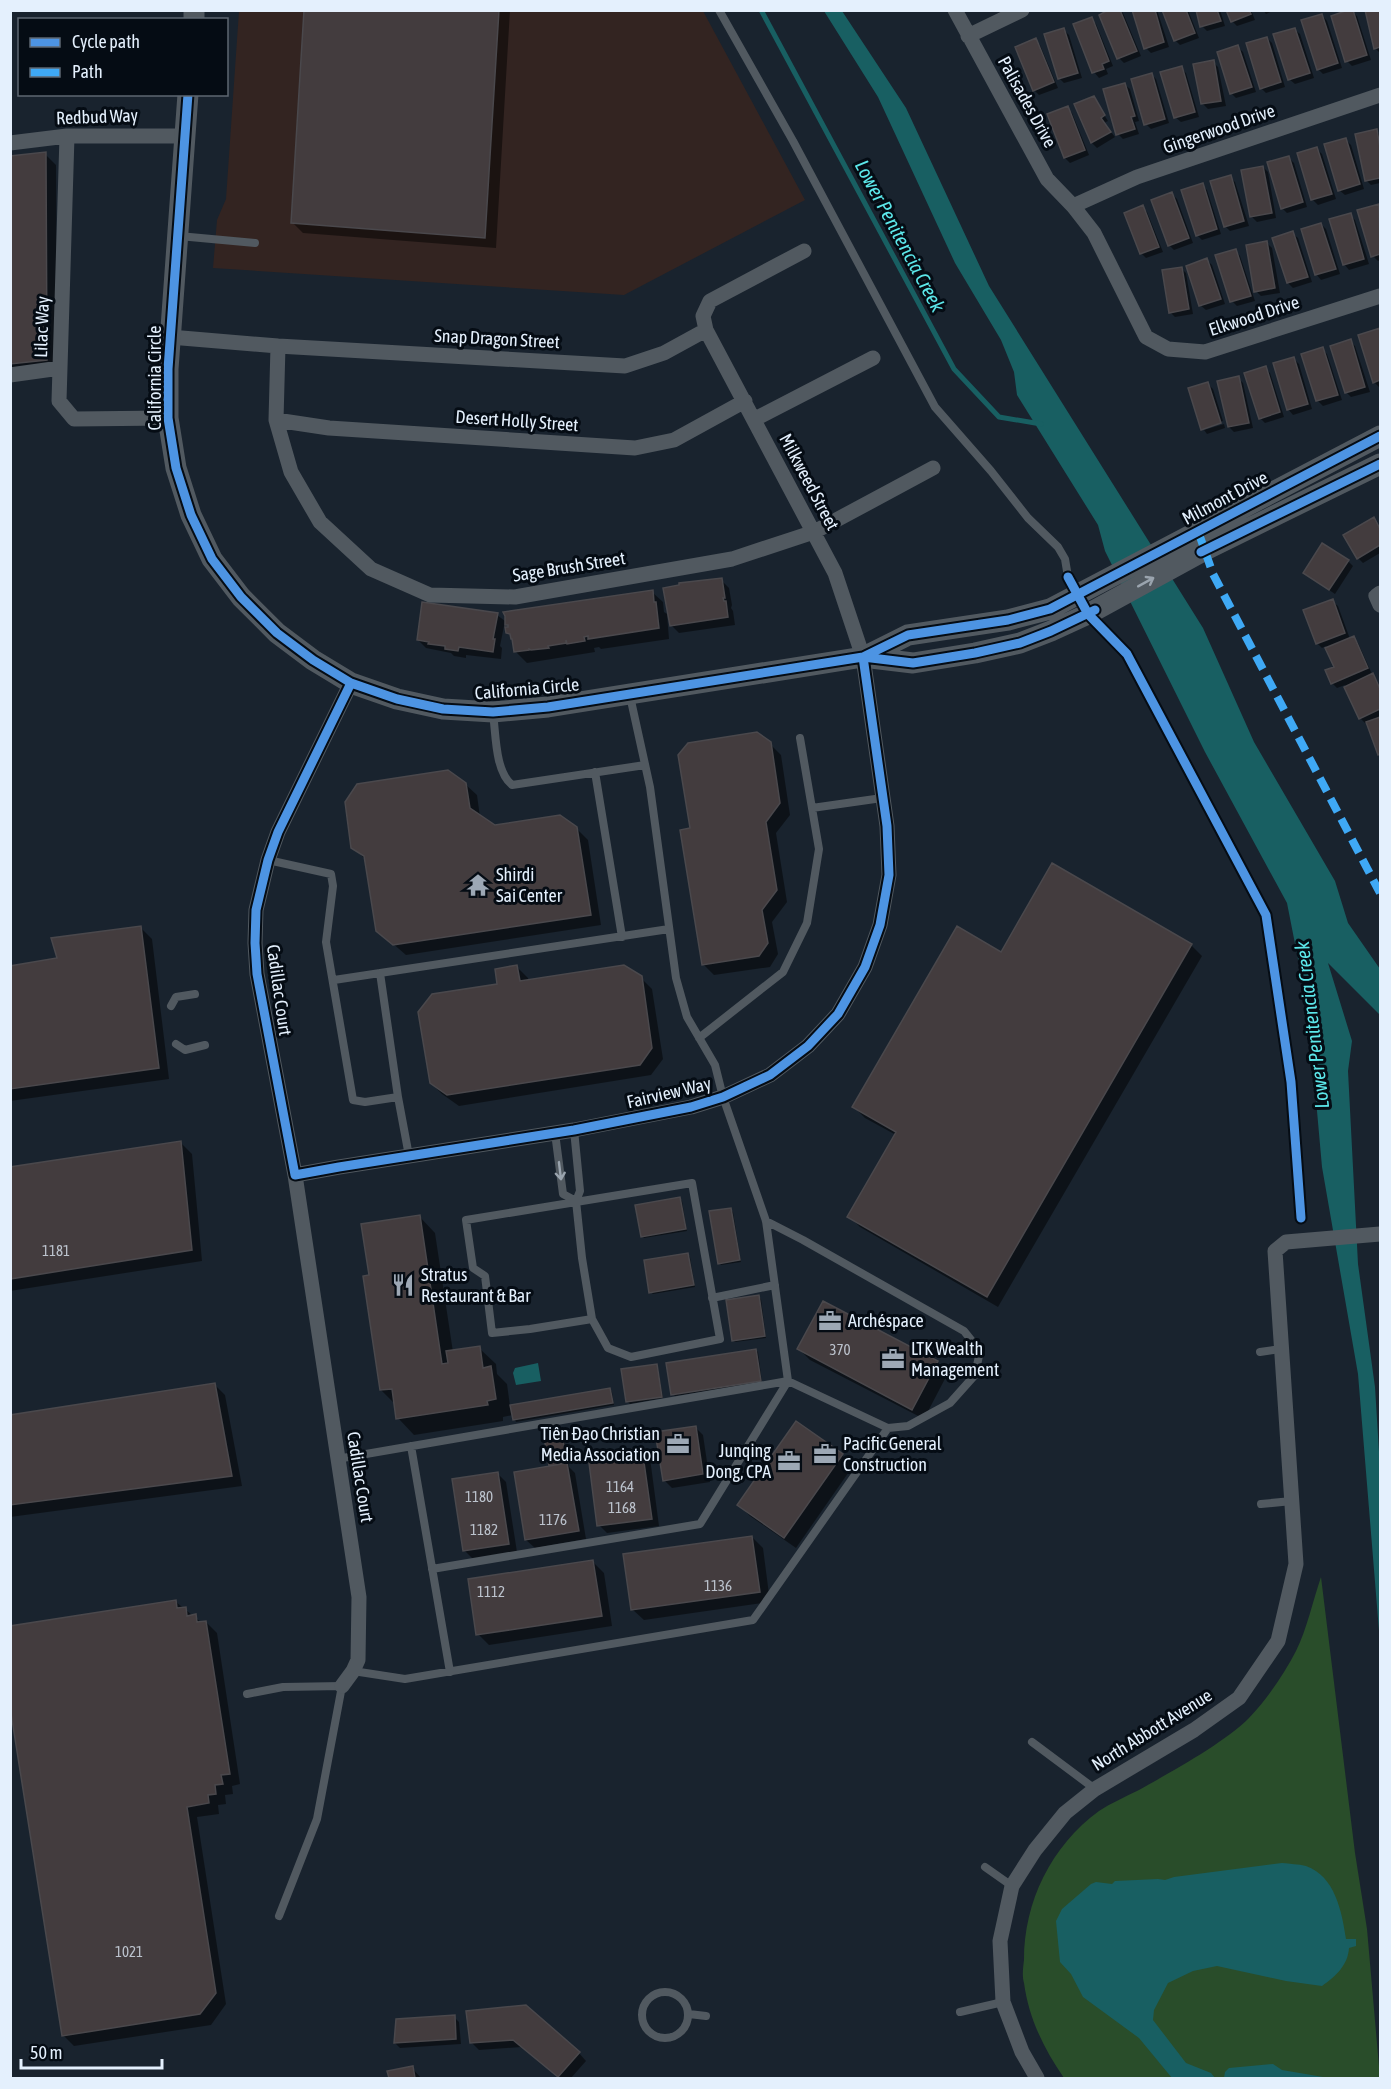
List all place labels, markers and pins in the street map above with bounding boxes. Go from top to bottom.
place label: Shirdi Sai Center [496,864,563,906]
temple icon: Shirdi Sai Center [465,872,491,898]
place label: Stratus Restaurant & Bar [421,1264,531,1306]
restaurant icon: Stratus Restaurant & Bar [390,1272,416,1298]
office icon: Archéspace [817,1308,843,1334]
place label: Archéspace [848,1310,924,1331]
place label: LTK Wealth Management [911,1338,999,1380]
office icon: LTK Wealth Management [880,1346,906,1372]
place label: Tiên Đạo Christian Media Association [541,1423,660,1465]
office icon: Tiên Đạo Christian Media Association [665,1431,691,1457]
place label: Pacific General Construction [843,1433,942,1475]
place label: Junqing Dong, CPA [705,1440,771,1482]
office icon: Pacific General Construction [812,1441,838,1467]
office icon: Junqing Dong, CPA [776,1448,802,1474]

